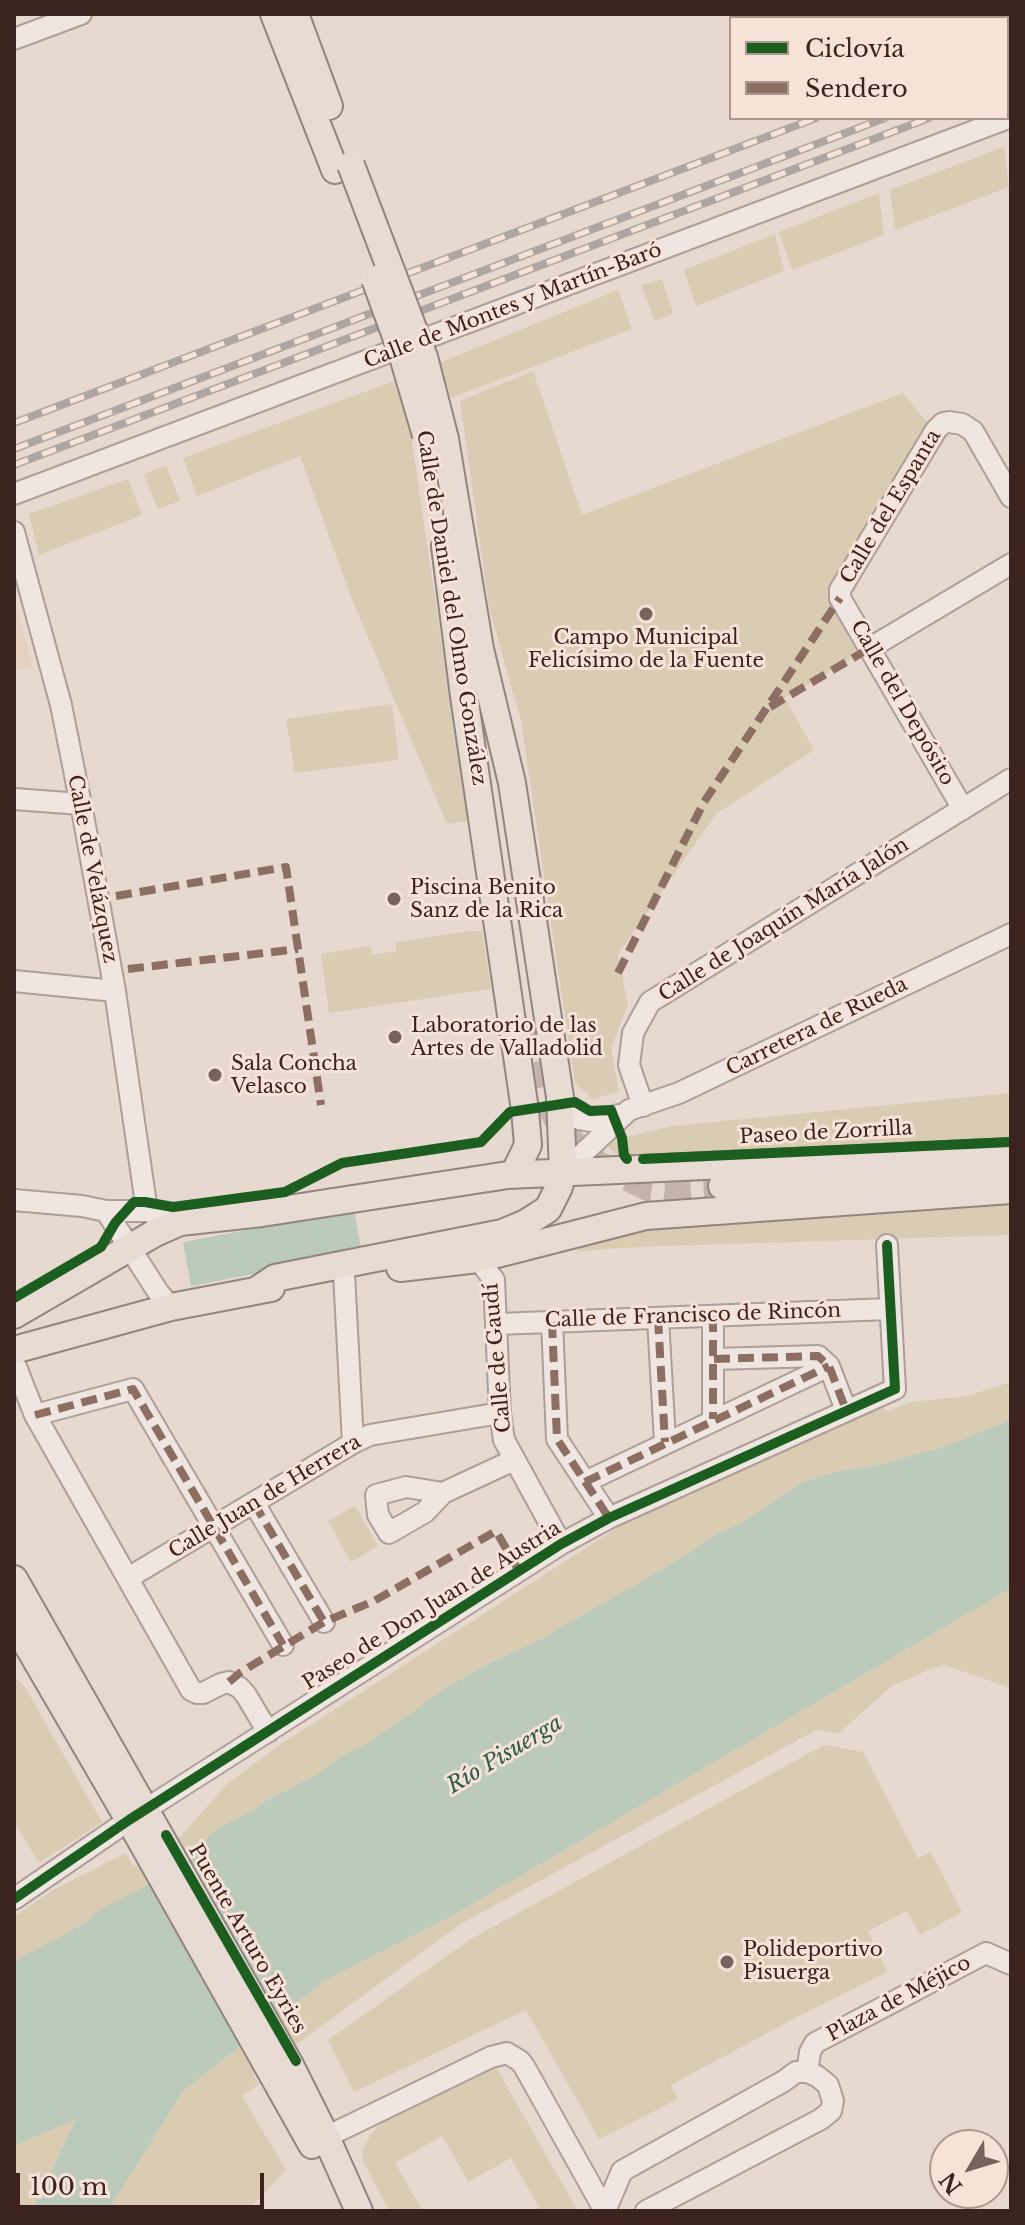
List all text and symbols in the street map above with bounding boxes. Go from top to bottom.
legend [729,16,1009,120]
text: Ciclovía [805,34,904,63]
text: Sendero [805,74,908,103]
street label: Calle de Montes y Martín-Baró [361,238,665,374]
street label: Calle del Espanta [836,426,946,588]
street label: Calle de Daniel del Olmo González [411,429,491,787]
marker: Campo Municipal Felicísimo de la Fuente [637,605,655,623]
street label: Calle del Depósito [845,616,959,790]
place label: Campo Municipal Felicísimo de la Fuente [528,626,764,673]
street label: Calle de Velázquez [62,773,122,965]
street label: Calle de Joaquín María Jalón [655,833,913,1007]
place label: Piscina Benito Sanz de la Rica [410,876,563,923]
marker: Piscina Benito Sanz de la Rica [385,890,403,908]
street label: Carretera de Rueda [722,973,912,1081]
place label: Laboratorio de las Artes de Valladolid [411,1014,603,1061]
marker: Laboratorio de las Artes de Valladolid [386,1028,404,1046]
place label: Sala Concha Velasco [231,1052,357,1099]
marker: Sala Concha Velasco [206,1066,224,1084]
street label: Paseo de Zorrilla [739,1116,913,1150]
street label: Calle de Gaudí [479,1282,517,1434]
street label: Calle de Francisco de Rincón [544,1299,842,1333]
street label: Calle Juan de Herrera [165,1430,365,1564]
street label: Paseo de Don Juan de Austria [299,1516,565,1696]
water label: Río Pisuerga [442,1710,568,1800]
street label: Puente Arturo Eyries [183,1840,311,2038]
place label: Polideportivo Pisuerga [743,1938,883,1985]
street label: Plaza de Méjico [823,1951,975,2047]
marker: Polideportivo Pisuerga [718,1953,736,1971]
north arrow [929,2129,1009,2209]
scale bar [20,2157,268,2207]
text: N [934,2166,968,2199]
text: 100 m [30,2172,108,2201]

